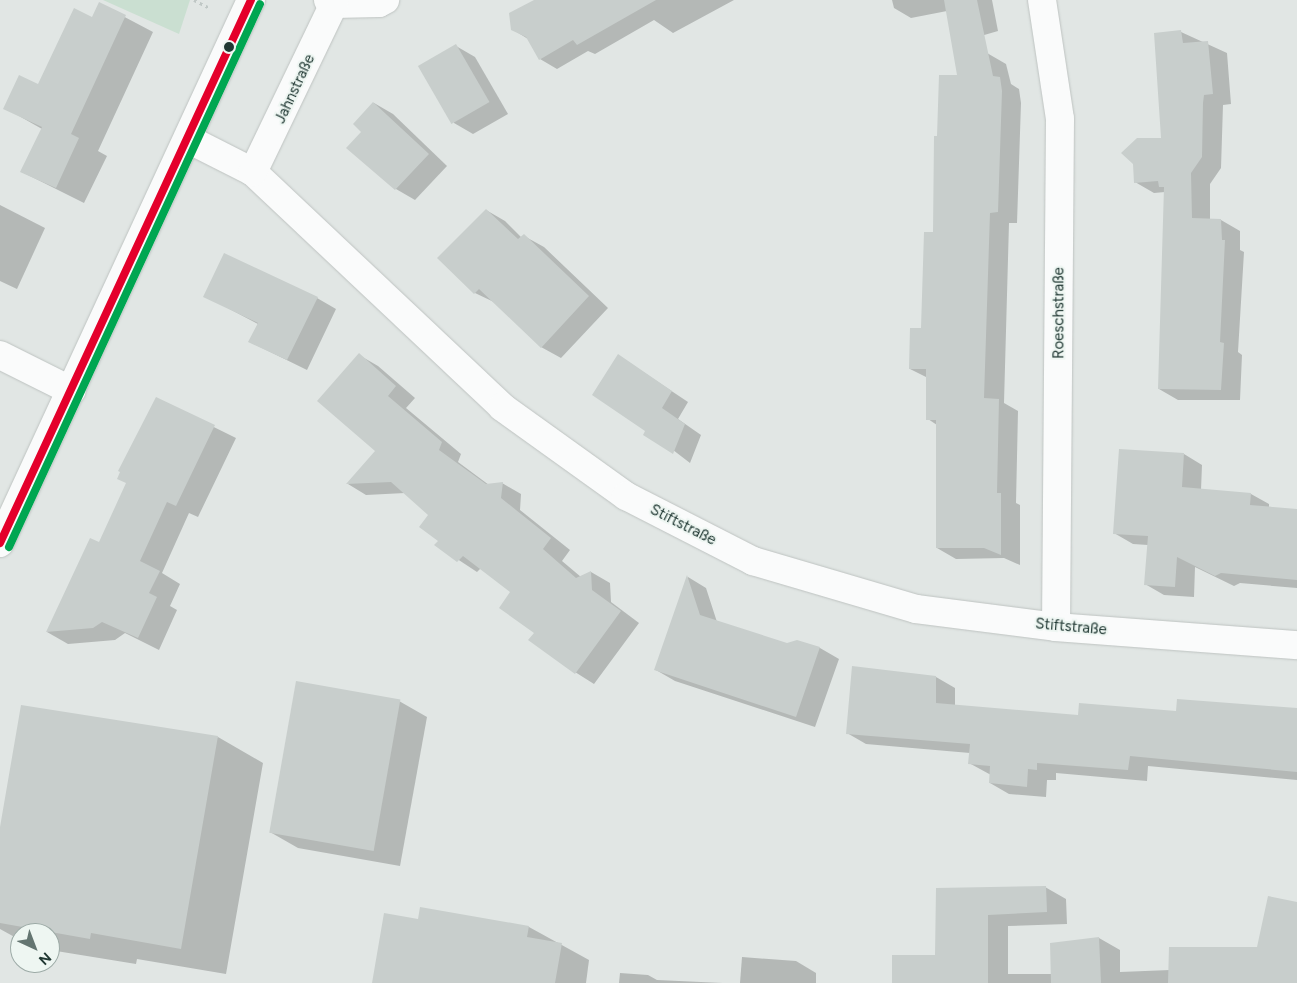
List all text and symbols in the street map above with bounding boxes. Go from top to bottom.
unlabelled marker [224,42,234,52]
street label: Jahnstraße [271,52,319,126]
street label: Roeschstraße [1050,267,1068,359]
street label: Stiftstraße [647,501,719,549]
street label: Stiftstraße [1035,615,1107,639]
north arrow [10,923,60,973]
text: N [35,949,55,969]

